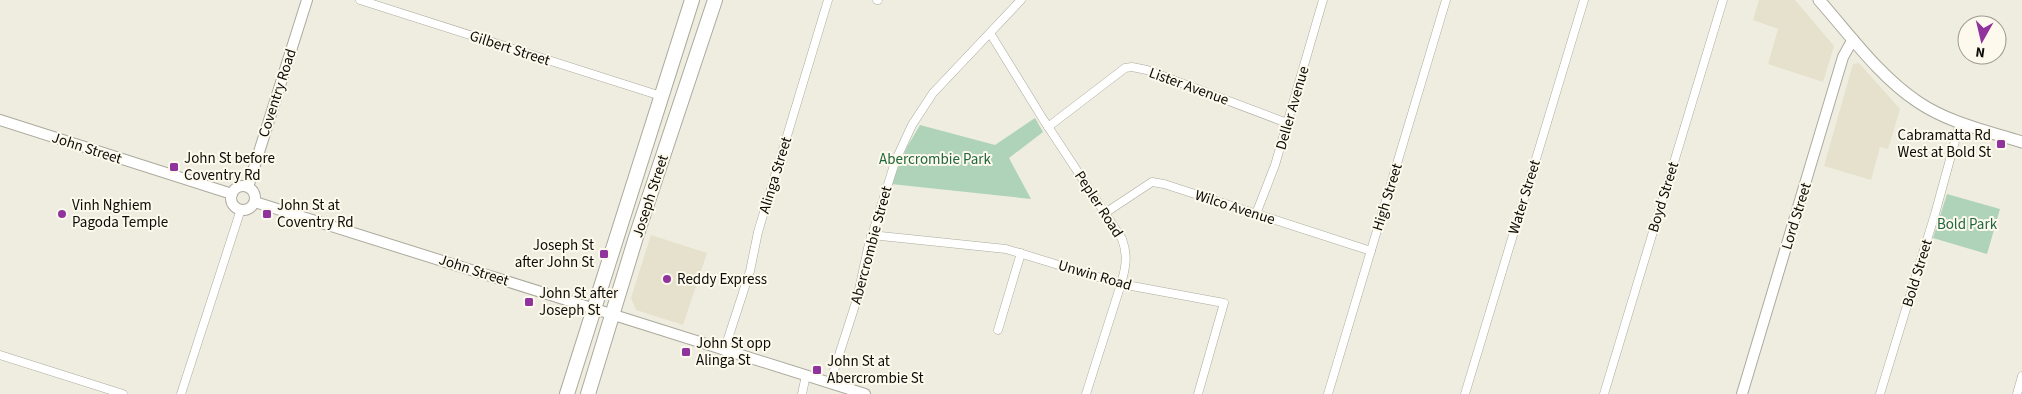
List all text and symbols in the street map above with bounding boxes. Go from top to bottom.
north arrow [1957,15,2007,65]
street label: Gilbert Street [467,26,553,71]
text: N [1974,41,1986,62]
street label: Coventry Road [253,46,302,140]
street label: Lister Avenue [1146,62,1232,111]
street label: Deller Avenue [1271,64,1314,152]
place label: Cabramatta Rd West at Bold St [1897,125,1991,163]
street label: John Street [49,127,124,170]
street label: Alinga Street [754,134,797,216]
marker: Cabramatta Rd West at Bold St [1995,138,2007,150]
place label: John St before Coventry Rd [184,148,275,186]
park label: Abercrombie Park [879,149,991,170]
street label: Joseph Street [627,152,674,240]
street label: Water Street [1503,157,1546,237]
street label: Boyd Street [1643,159,1684,235]
marker: John St before Coventry Rd [168,161,180,173]
street label: High Street [1367,161,1408,234]
street label: Pepler Road [1069,167,1128,242]
street label: Lord Street [1776,180,1817,252]
street label: Abercrombie Street [846,184,897,306]
street label: Wilco Avenue [1192,185,1278,230]
place label: Vinh Nghiem Pagoda Temple [72,195,168,233]
place label: John St at Coventry Rd [277,195,354,233]
marker: Vinh Nghiem Pagoda Temple [56,208,68,220]
marker: John St at Coventry Rd [261,208,273,220]
park label: Bold Park [1937,214,1998,235]
place label: Joseph St after John St [515,235,594,273]
street label: Bold Street [1897,237,1938,310]
marker: Joseph St after John St [598,248,610,260]
street label: John Street [436,249,511,292]
street label: Unwin Road [1056,255,1134,296]
place label: Reddy Express [677,269,767,290]
marker: Reddy Express [661,273,673,285]
place label: John St after Joseph St [539,283,619,321]
marker: John St after Joseph St [523,296,535,308]
place label: John St opp Alinga St [696,333,771,371]
marker: John St opp Alinga St [680,346,692,358]
place label: John St at Abercrombie St [827,351,924,389]
marker: John St at Abercrombie St [811,364,823,376]

